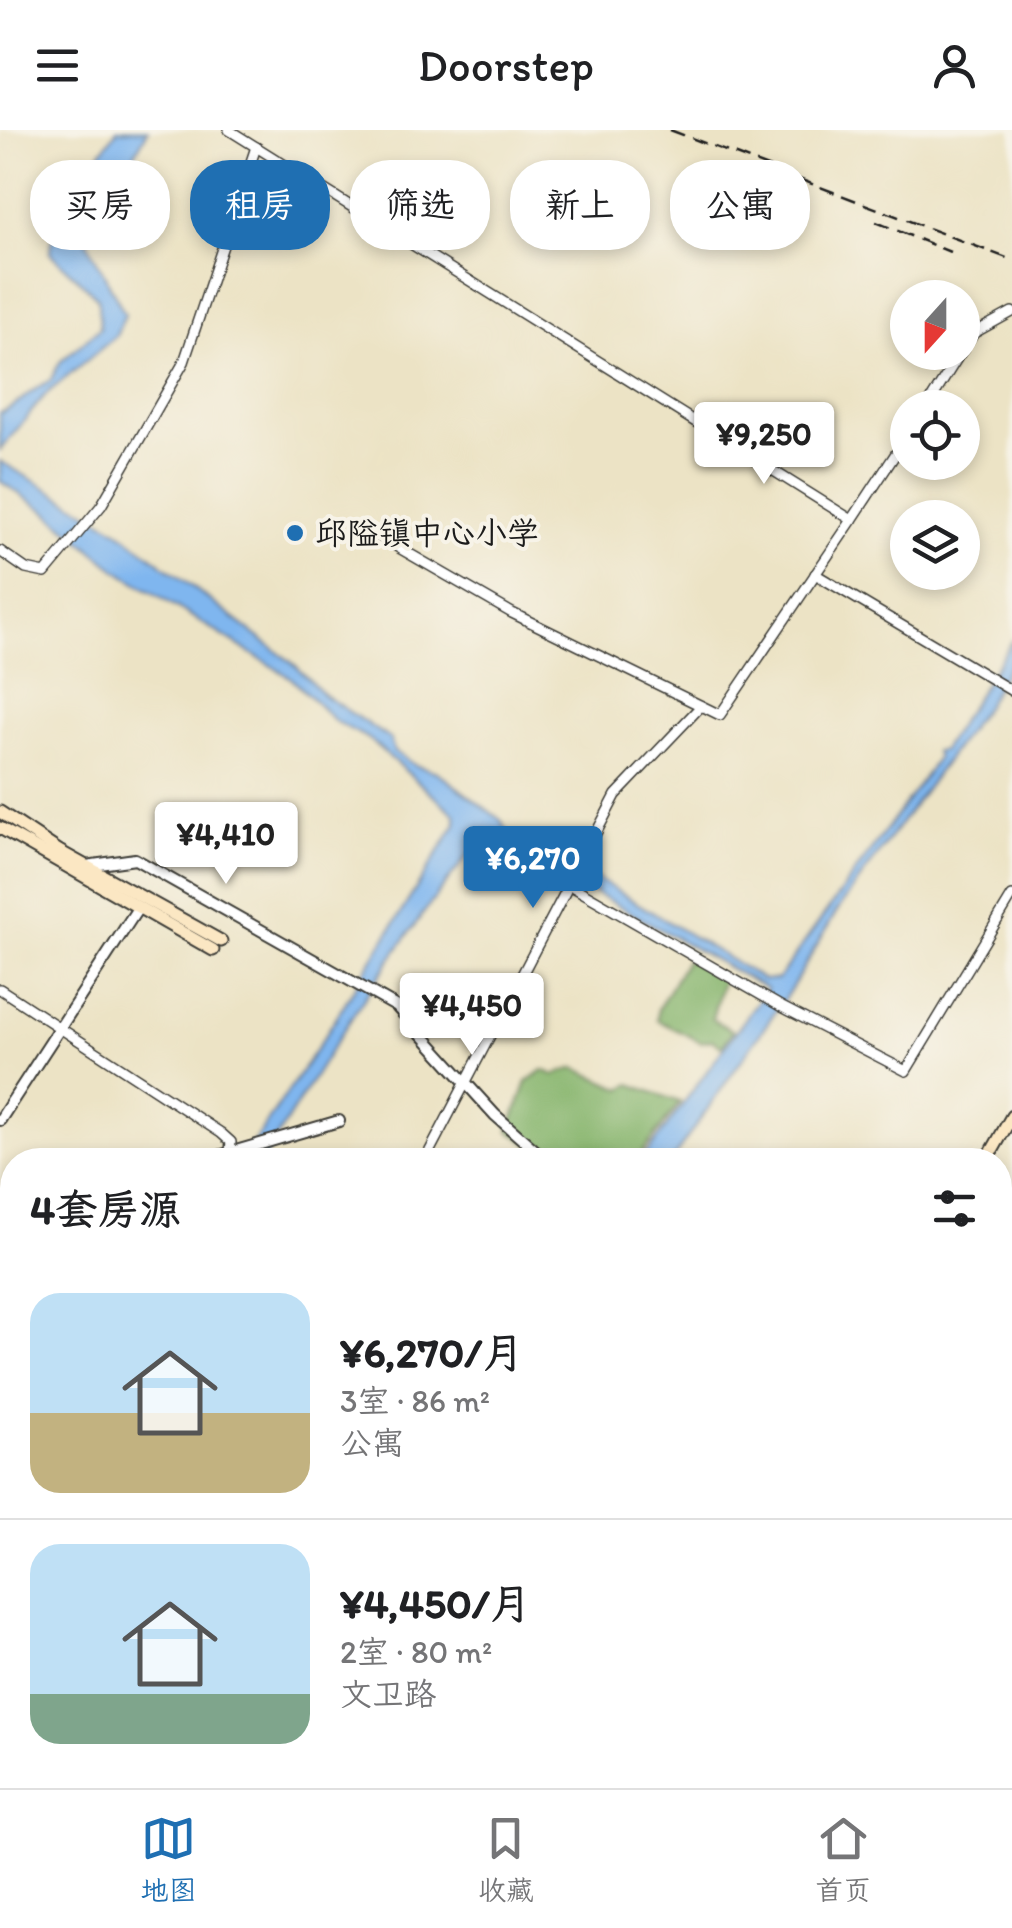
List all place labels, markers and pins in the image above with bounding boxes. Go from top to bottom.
pin: ¥9,250 [683,402,845,487]
place label: 邱隘镇中心小学 [315,514,539,552]
marker: 邱隘镇中心小学 [284,522,306,544]
pin: ¥4,410 [145,802,307,887]
pin: ¥6,270 [452,826,614,911]
pin: ¥4,450 [391,973,553,1058]

